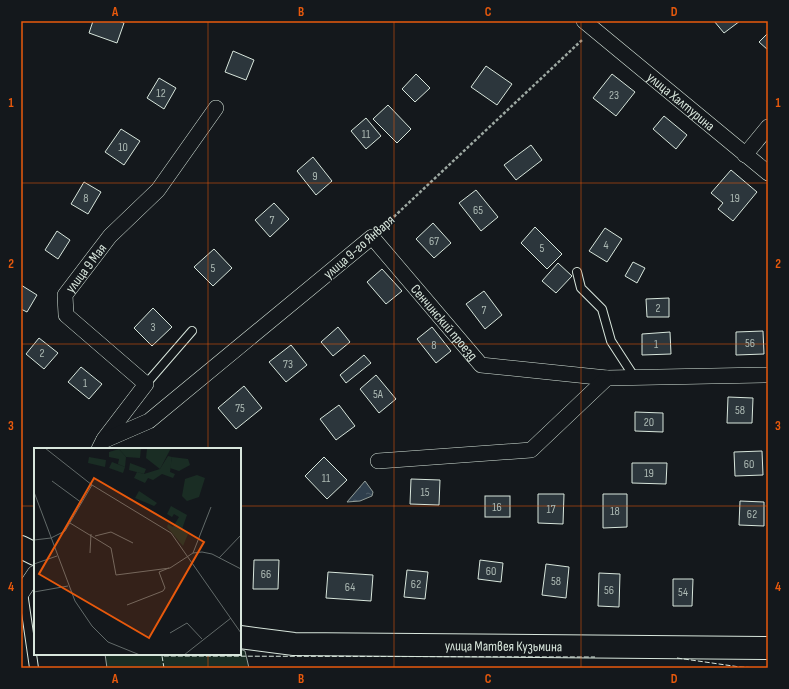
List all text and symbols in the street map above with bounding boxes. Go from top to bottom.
text: A [111,4,119,20]
text: B [298,4,304,20]
text: C [485,4,492,20]
text: D [671,4,678,20]
street label: улица Халтурина [644,68,719,134]
house number: 12 [156,86,166,101]
house number: 23 [609,88,619,103]
text: 1 [8,95,14,111]
text: 1 [775,95,781,111]
house number: 11 [362,127,371,142]
house number: 10 [118,140,128,155]
house number: 9 [312,169,318,184]
house number: 8 [83,191,89,206]
house number: 19 [730,191,740,206]
house number: 65 [473,203,483,218]
street label: улица 9-го Января [320,211,398,283]
house number: 7 [270,213,275,228]
house number: 67 [429,234,439,249]
house number: 4 [603,238,609,253]
street label: улица 9 Мая [62,240,110,296]
house number: 5 [540,241,545,256]
text: 2 [8,256,14,272]
text: 2 [775,256,781,272]
house number: 5 [211,261,216,276]
street label: Сенчинский проезд [407,281,482,364]
house number: 2 [656,301,661,316]
house number: 7 [482,303,487,318]
house number: 3 [150,320,156,335]
house number: 56 [745,336,755,351]
house number: 1 [654,337,659,352]
house number: 8 [431,338,437,353]
house number: 2 [40,346,45,361]
house number: 73 [283,357,293,372]
house number: 1 [83,376,88,391]
house number: 5А [373,387,384,402]
house number: 75 [235,401,245,416]
house number: 58 [735,403,745,418]
house number: 20 [644,415,654,430]
text: 3 [8,418,14,434]
text: 3 [775,418,781,434]
inset map [34,448,241,655]
house number: 60 [744,457,754,472]
house number: 19 [644,466,654,481]
house number: 11 [322,471,331,486]
house number: 15 [420,485,430,500]
house number: 16 [492,500,502,515]
house number: 17 [547,502,556,517]
house number: 18 [610,504,620,519]
house number: 62 [747,507,757,522]
house number: 60 [486,564,496,579]
house number: 66 [261,567,271,582]
house number: 58 [551,574,561,589]
house number: 62 [411,577,421,592]
text: 4 [8,579,14,595]
text: 4 [775,579,781,595]
house number: 64 [345,580,355,595]
house number: 56 [604,583,614,598]
house number: 54 [678,585,688,600]
street label: улица Матвея Кузьмина [445,637,562,655]
text: A [111,671,119,687]
text: B [298,671,304,687]
text: C [485,671,492,687]
text: D [671,671,678,687]

